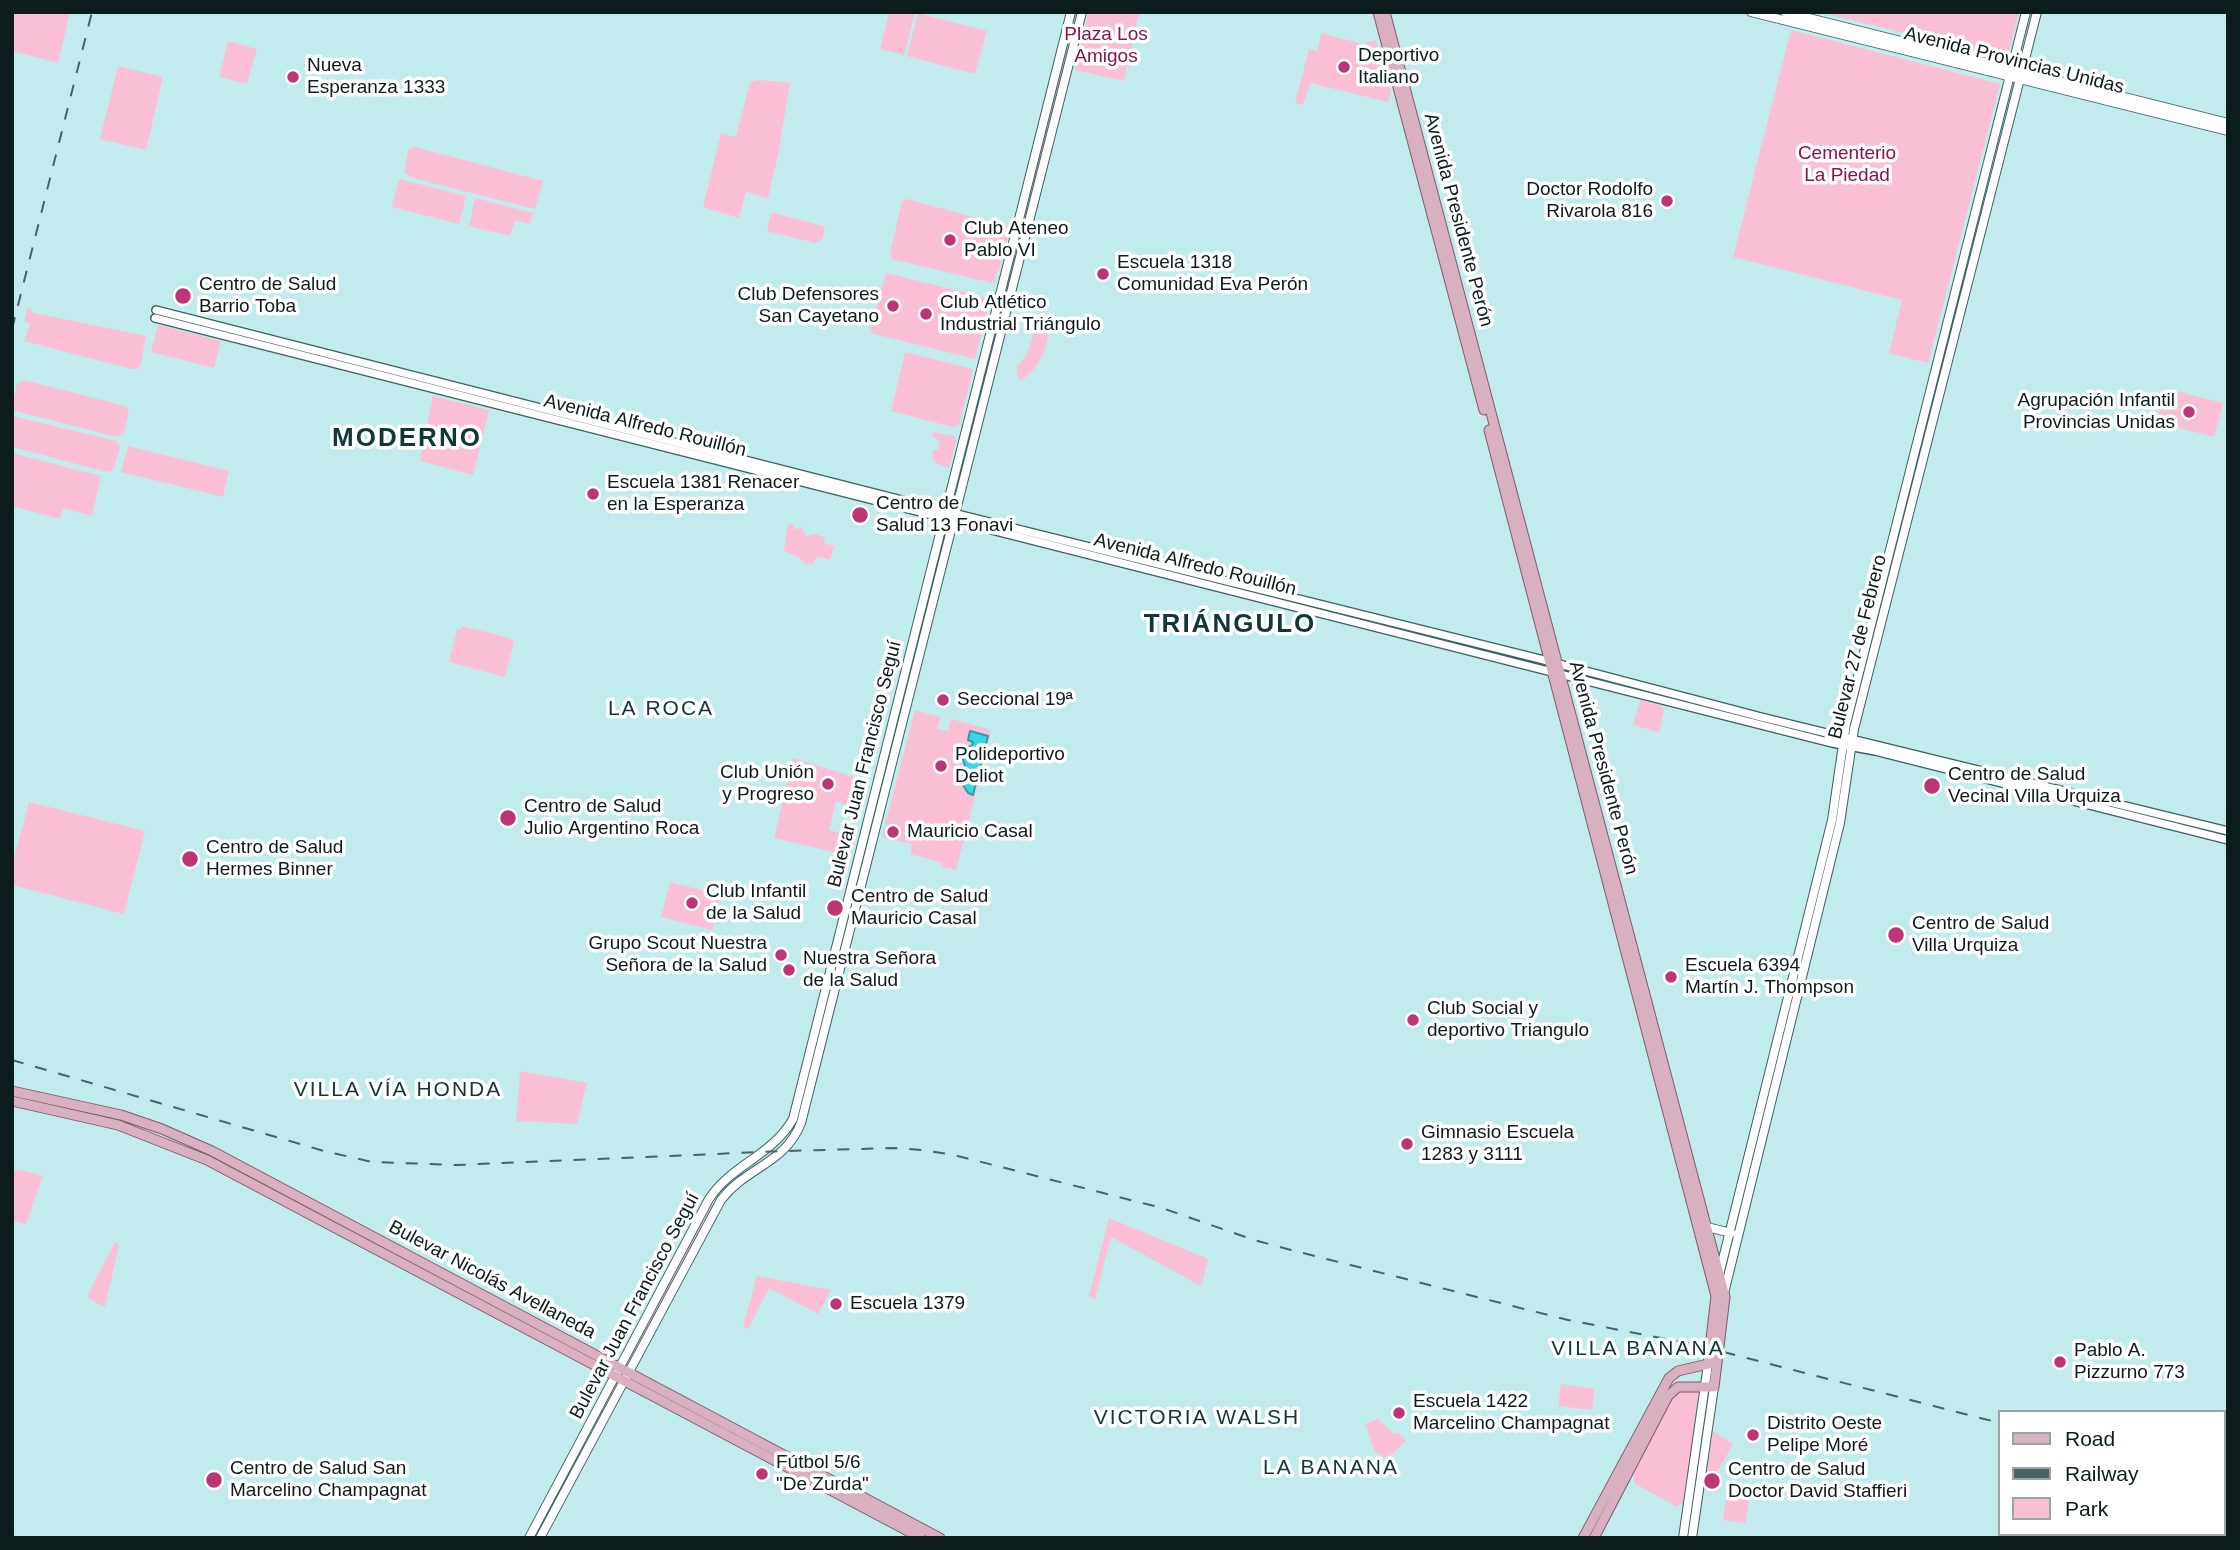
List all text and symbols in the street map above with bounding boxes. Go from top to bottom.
street label: Avenida Provincias Unidas [1902,23,2126,99]
park label: Plaza Los Amigos [1064,24,1148,68]
place label: Deportivo Italiano [1358,45,1439,89]
place label: Nueva Esperanza 1333 [307,55,445,99]
marker: Deportivo Italiano [1336,59,1352,75]
marker: Nueva Esperanza 1333 [285,69,301,85]
street label: Avenida Presidente Perón [1418,111,1498,329]
park label: Cementerio La Piedad [1798,143,1896,187]
place label: Doctor Rodolfo Rivarola 816 [1526,179,1653,223]
marker: Doctor Rodolfo Rivarola 816 [1659,193,1675,209]
place label: Club Ateneo Pablo VI [964,218,1069,262]
marker: Club Ateneo Pablo VI [942,232,958,248]
place label: Escuela 1318 Comunidad Eva Perón [1117,252,1308,296]
marker: Escuela 1318 Comunidad Eva Perón [1095,266,1111,282]
place label: Centro de Salud Barrio Toba [199,274,336,318]
place label: Club Defensores San Cayetano [737,284,879,328]
marker: Centro de Salud Barrio Toba [173,286,193,306]
place label: Club Atlético Industrial Triángulo [940,292,1101,336]
marker: Club Defensores San Cayetano [885,298,901,314]
marker: Club Atlético Industrial Triángulo [918,306,934,322]
street label: Avenida Alfredo Rouillón [541,390,749,462]
place label: Agrupación Infantil Provincias Unidas [2018,390,2175,434]
marker: Agrupación Infantil Provincias Unidas [2181,404,2197,420]
district label: MODERNO [333,423,481,455]
place label: Escuela 1381 Renacer en la Esperanza [607,472,799,516]
marker: Escuela 1381 Renacer en la Esperanza [585,486,601,502]
place label: Centro de Salud 13 Fonavi [876,493,1013,537]
marker: Centro de Salud 13 Fonavi [850,505,870,525]
street label: Avenida Alfredo Rouillón [1091,529,1299,601]
street label: Bulevar 27 de Febrero [1824,553,1892,741]
district label: TRIÁNGULO [1145,609,1315,641]
street label: Bulevar Juan Francisco Seguí [823,638,907,890]
street label: Avenida Presidente Perón [1563,659,1643,877]
place label: Seccional 19ª [957,689,1073,711]
marker: Seccional 19ª [935,692,951,708]
district label: LA ROCA [609,696,713,722]
place label: Polideportivo Deliot [955,744,1065,788]
marker: Polideportivo Deliot [933,758,949,774]
place label: Club Unión y Progreso [720,762,814,806]
place label: Centro de Salud Vecinal Villa Urquiza [1948,764,2121,808]
marker: Club Unión y Progreso [820,776,836,792]
marker: Centro de Salud Vecinal Villa Urquiza [1922,776,1942,796]
place label: Centro de Salud Julio Argentino Roca [524,796,699,840]
marker: Centro de Salud Julio Argentino Roca [498,808,518,828]
place label: Mauricio Casal [907,821,1033,843]
marker: Mauricio Casal [885,824,901,840]
place label: Centro de Salud Hermes Binner [206,837,343,881]
marker: Centro de Salud Hermes Binner [180,849,200,869]
place label: Club Infantil de la Salud [706,881,806,925]
place label: Centro de Salud Mauricio Casal [851,886,988,930]
marker: Club Infantil de la Salud [684,895,700,911]
marker: Centro de Salud Mauricio Casal [825,898,845,918]
place label: Centro de Salud Villa Urquiza [1912,913,2049,957]
marker: Centro de Salud Villa Urquiza [1886,925,1906,945]
place label: Grupo Scout Nuestra Señora de la Salud [589,933,767,977]
marker: Grupo Scout Nuestra Señora de la Salud [773,947,789,963]
place label: Nuestra Señora de la Salud [803,948,936,992]
place label: Escuela 6394 Martín J. Thompson [1685,955,1854,999]
marker: Nuestra Señora de la Salud [781,962,797,978]
marker: Escuela 6394 Martín J. Thompson [1663,969,1679,985]
place label: Club Social y deportivo Triangulo [1427,998,1589,1042]
marker: Club Social y deportivo Triangulo [1405,1012,1421,1028]
district label: VILLA VÍA HONDA [296,1077,500,1103]
place label: Gimnasio Escuela 1283 y 3111 [1421,1122,1574,1166]
marker: Gimnasio Escuela 1283 y 3111 [1399,1136,1415,1152]
street label: Bulevar Juan Francisco Seguí [565,1189,705,1423]
street label: Bulevar Nicolás Avellaneda [385,1216,599,1344]
place label: Escuela 1379 [850,1293,965,1315]
marker: Escuela 1379 [828,1296,844,1312]
district label: VILLA BANANA [1553,1336,1723,1362]
place label: Pablo A. Pizzurno 773 [2074,1340,2185,1384]
marker: Pablo A. Pizzurno 773 [2052,1354,2068,1370]
place label: Escuela 1422 Marcelino Champagnat [1413,1391,1609,1435]
district label: VICTORIA WALSH [1095,1405,1299,1431]
marker: Escuela 1422 Marcelino Champagnat [1391,1405,1407,1421]
legend [1998,1410,2226,1536]
place label: Distrito Oeste Pelipe Moré [1767,1413,1882,1457]
marker: Distrito Oeste Pelipe Moré [1745,1427,1761,1443]
text: Road [2065,1427,2115,1450]
place label: Fútbol 5/6 "De Zurda" [776,1452,869,1496]
district label: LA BANANA [1264,1455,1398,1481]
place label: Centro de Salud San Marcelino Champagnat [230,1458,426,1502]
place label: Centro de Salud Doctor David Staffieri [1728,1459,1907,1503]
text: Railway [2065,1462,2139,1485]
marker: Fútbol 5/6 "De Zurda" [754,1466,770,1482]
marker: Centro de Salud San Marcelino Champagnat [204,1470,224,1490]
marker: Centro de Salud Doctor David Staffieri [1702,1471,1722,1491]
text: Park [2065,1497,2108,1520]

